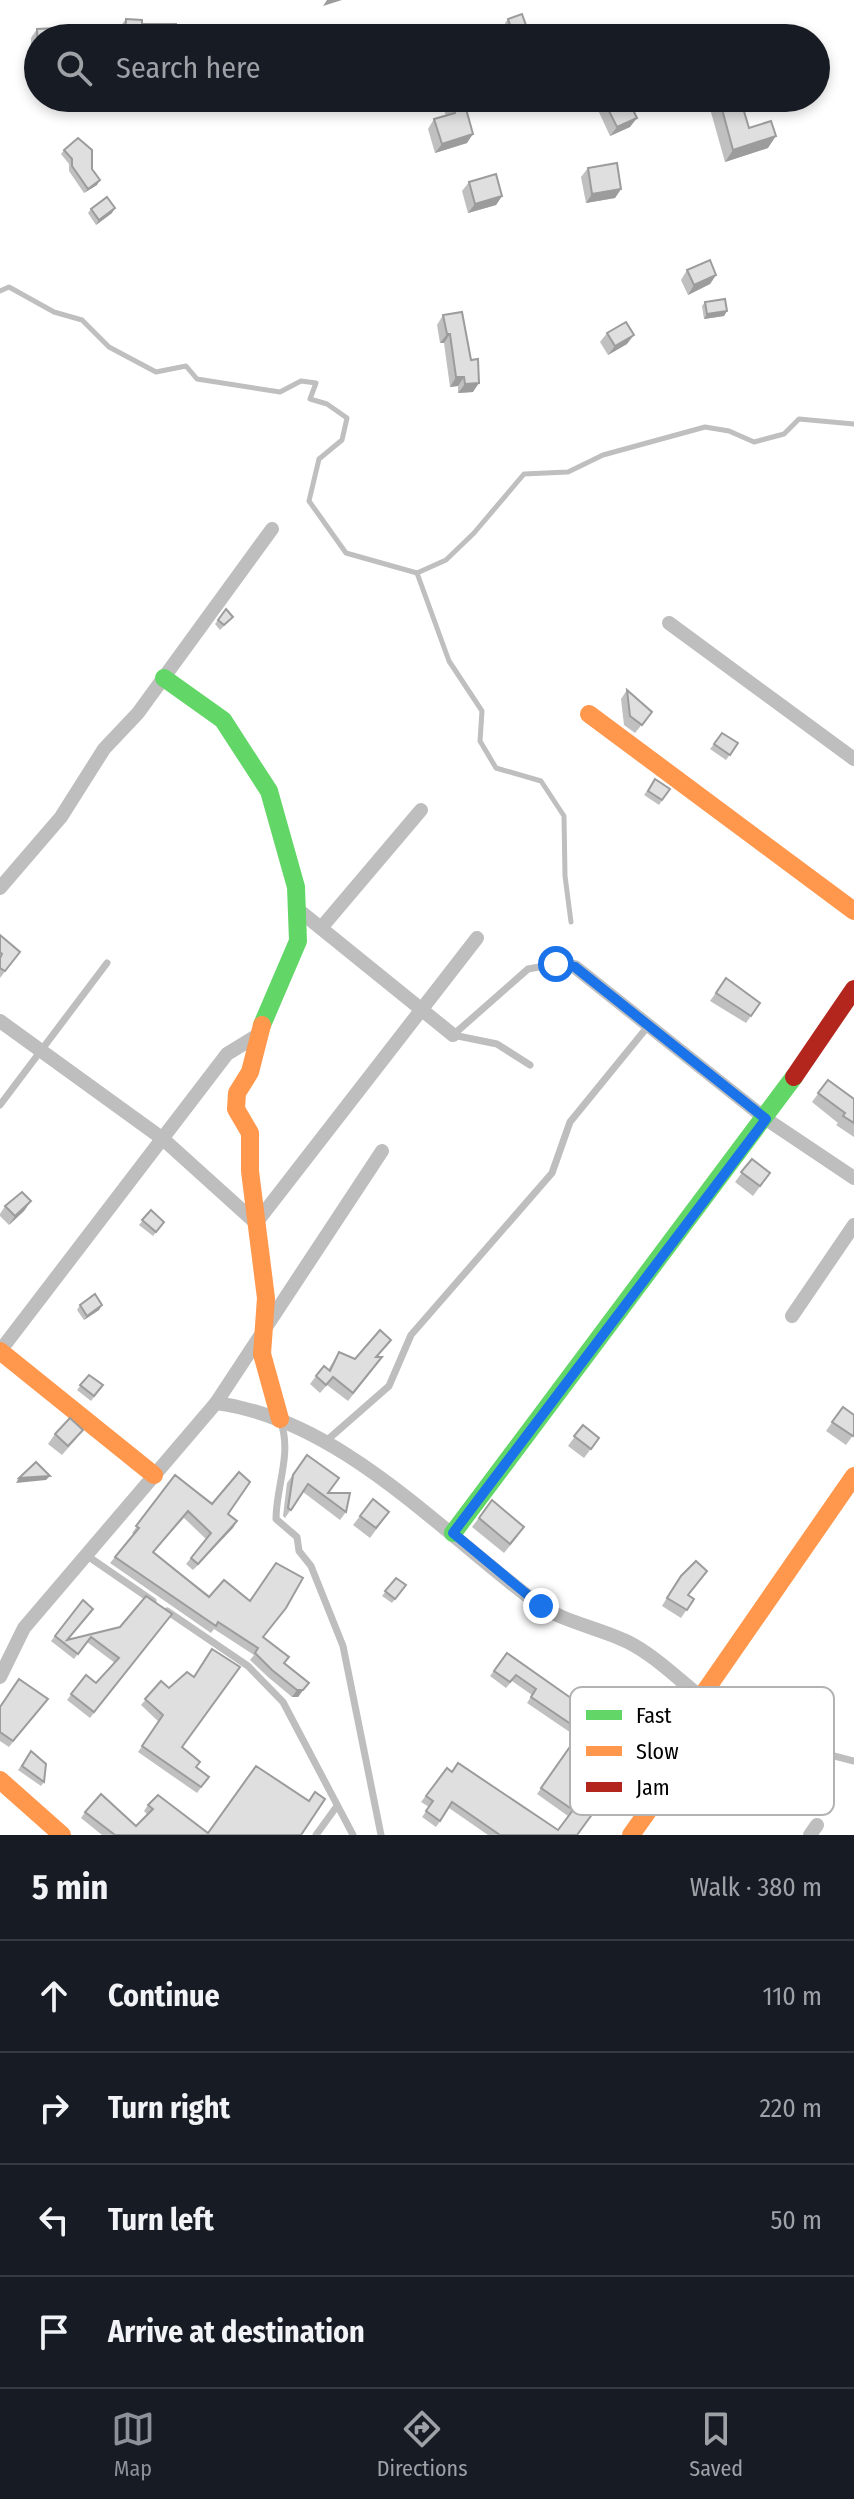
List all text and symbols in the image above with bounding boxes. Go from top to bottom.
search box [24,24,830,112]
icon: search [52,46,96,90]
text: Search here [116,50,261,86]
route start [538,946,574,982]
route end [523,1588,559,1624]
legend [570,1687,834,1815]
text: Fast [636,1702,672,1729]
text: Slow [636,1738,679,1765]
text: Jam [636,1774,670,1801]
text: 5 min [32,1867,108,1908]
text: Walk · 380 m [690,1872,822,1903]
icon: ahead [32,1974,76,2018]
text: Continue [108,1978,220,2014]
text: 110 m [762,1981,822,2012]
icon: right [32,2086,76,2130]
text: Turn right [108,2090,230,2126]
text: 220 m [759,2093,822,2124]
icon: left [32,2198,76,2242]
text: Turn left [108,2202,214,2238]
text: 50 m [770,2205,822,2236]
icon: arrive [32,2310,76,2354]
text: Arrive at destination [108,2314,365,2350]
tab: Map [111,2407,155,2482]
tab: Directions [377,2407,468,2482]
tab: Saved [689,2407,743,2482]

